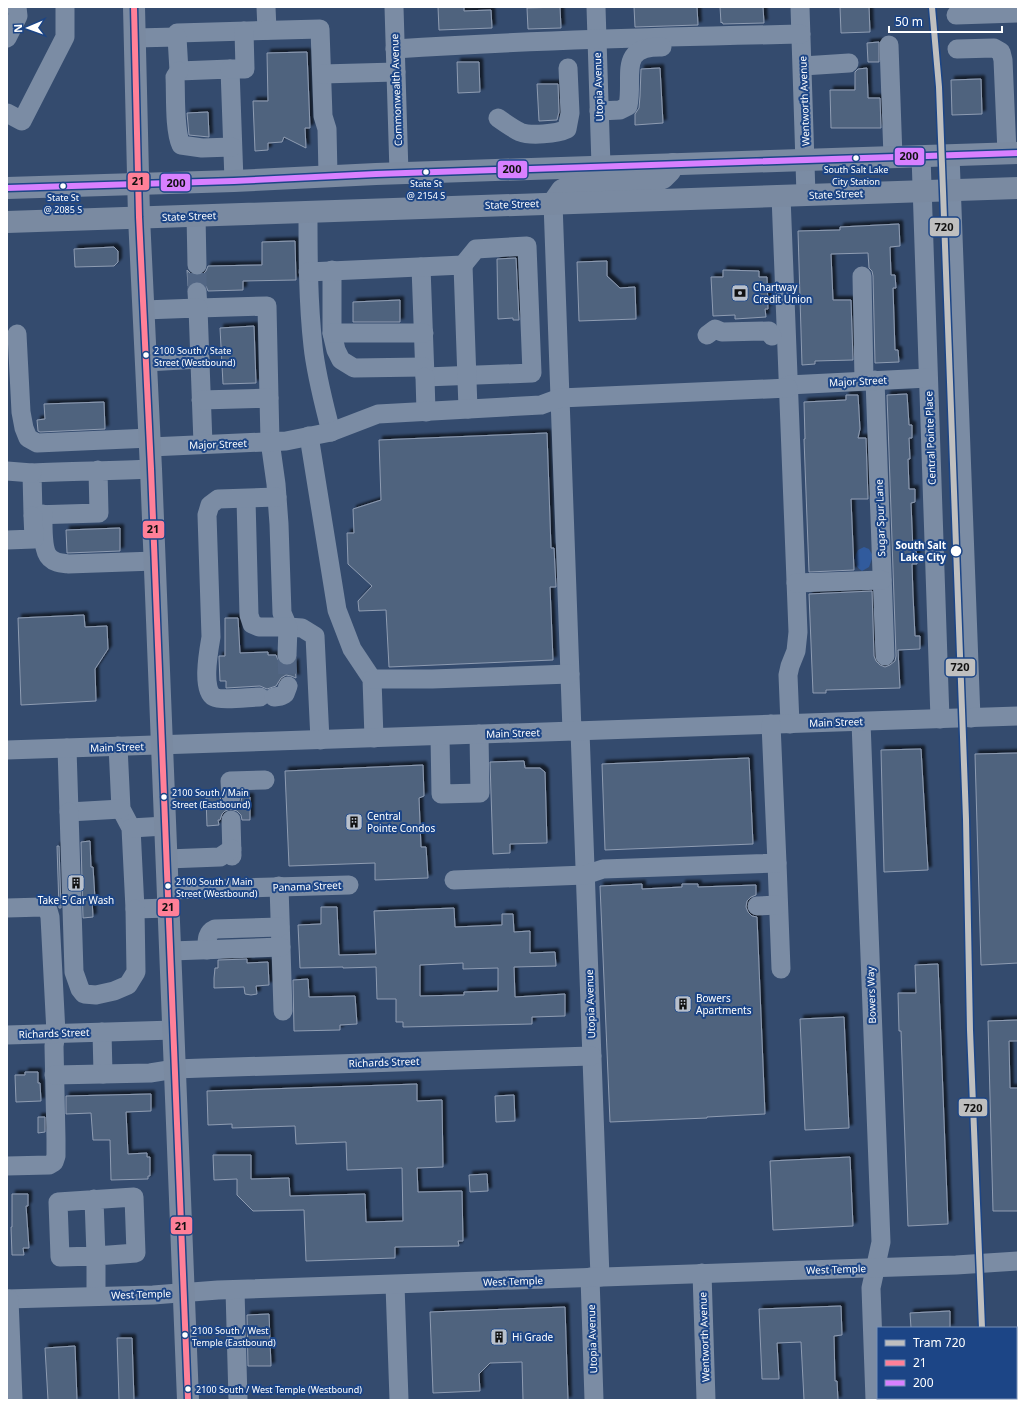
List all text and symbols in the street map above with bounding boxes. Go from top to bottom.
north arrow [8,8,48,48]
scale bar [889,8,1002,34]
text: 50 m [895,13,923,30]
text: N [10,24,25,33]
street label: Commonwealth Avenue [387,33,405,146]
street label: Utopia Avenue [590,52,606,122]
street label: Wentworth Avenue [795,55,813,146]
line badge: 200 [894,147,925,166]
text: 200 [900,148,918,163]
marker: South Salt Lake City Station [851,153,861,163]
line badge: 200 [497,160,528,179]
text: 200 [503,161,521,176]
place label: South Salt Lake City Station [824,163,888,188]
marker: State St @ 2154 S [421,167,431,177]
line badge: 21 [127,172,150,191]
text: 21 [132,173,144,188]
line badge: 200 [160,173,191,192]
text: 200 [167,175,185,190]
place label: State St @ 2154 S [407,177,445,202]
marker: State St @ 2085 S [58,181,68,191]
street label: State Street [809,186,864,202]
place label: State St @ 2085 S [44,191,82,216]
street label: State Street [485,196,540,212]
street label: State Street [162,208,217,224]
line badge: 720 [929,217,960,237]
text: 720 [935,219,953,234]
place label: Chartway Credit Union [753,280,812,306]
bank icon: Chartway Credit Union [730,283,750,303]
place label: 2100 South / State Street (Westbound) [154,344,236,369]
marker: 2100 South / State Street (Westbound) [141,350,151,360]
street label: Major Street [829,372,888,390]
street label: Central Pointe Place [921,391,939,485]
street label: Major Street [189,436,248,452]
street label: Sugar Spur Lane [872,479,888,557]
line badge: 21 [142,520,165,539]
text: 21 [147,521,159,536]
place label: South Salt Lake City [895,538,947,564]
marker: South Salt Lake City [949,544,963,558]
line badge: 720 [945,658,976,677]
text: 720 [951,659,969,674]
street label: Main Street [809,714,864,730]
street label: Main Street [486,725,541,741]
street label: Main Street [90,739,145,755]
place label: 2100 South / Main Street (Eastbound) [172,786,250,811]
marker: 2100 South / Main Street (Eastbound) [159,792,169,802]
place label: Central Pointe Condos [367,809,435,835]
building icon: Central Pointe Condos [344,812,364,832]
building icon: Take 5 Car Wash [66,873,86,893]
place label: 2100 South / Main Street (Westbound) [176,875,258,900]
street label: Panama Street [272,878,342,894]
marker: 2100 South / Main Street (Westbound) [163,881,173,891]
place label: Take 5 Car Wash [38,893,114,907]
line badge: 21 [157,898,180,917]
text: 21 [162,899,174,914]
street label: Bowers Way [863,965,879,1024]
street label: Utopia Avenue [582,969,598,1039]
place label: Bowers Apartments [696,991,752,1017]
building icon: Bowers Apartments [673,994,693,1014]
street label: Richards Street [18,1025,90,1041]
street label: Richards Street [348,1054,420,1070]
line badge: 720 [958,1098,988,1117]
text: 720 [964,1100,982,1115]
line badge: 21 [170,1216,193,1235]
text: 21 [175,1218,187,1233]
street label: West Temple [806,1261,867,1277]
street label: West Temple [483,1273,544,1289]
street label: West Temple [111,1286,172,1302]
street label: Wentworth Avenue [695,1291,713,1382]
street label: Utopia Avenue [584,1304,600,1374]
place label: 2100 South / West Temple (Eastbound) [192,1324,276,1349]
building icon: Hi Grade [489,1327,509,1347]
legend [877,1327,1017,1399]
marker: 2100 South / West Temple (Eastbound) [180,1330,190,1340]
place label: Hi Grade [512,1330,554,1344]
text: Tram 720 [913,1334,966,1351]
text: 21 [913,1354,927,1371]
text: 200 [913,1374,934,1391]
place label: 2100 South / West Temple (Westbound) [196,1383,362,1396]
marker: 2100 South / West Temple (Westbound) [183,1384,193,1394]

